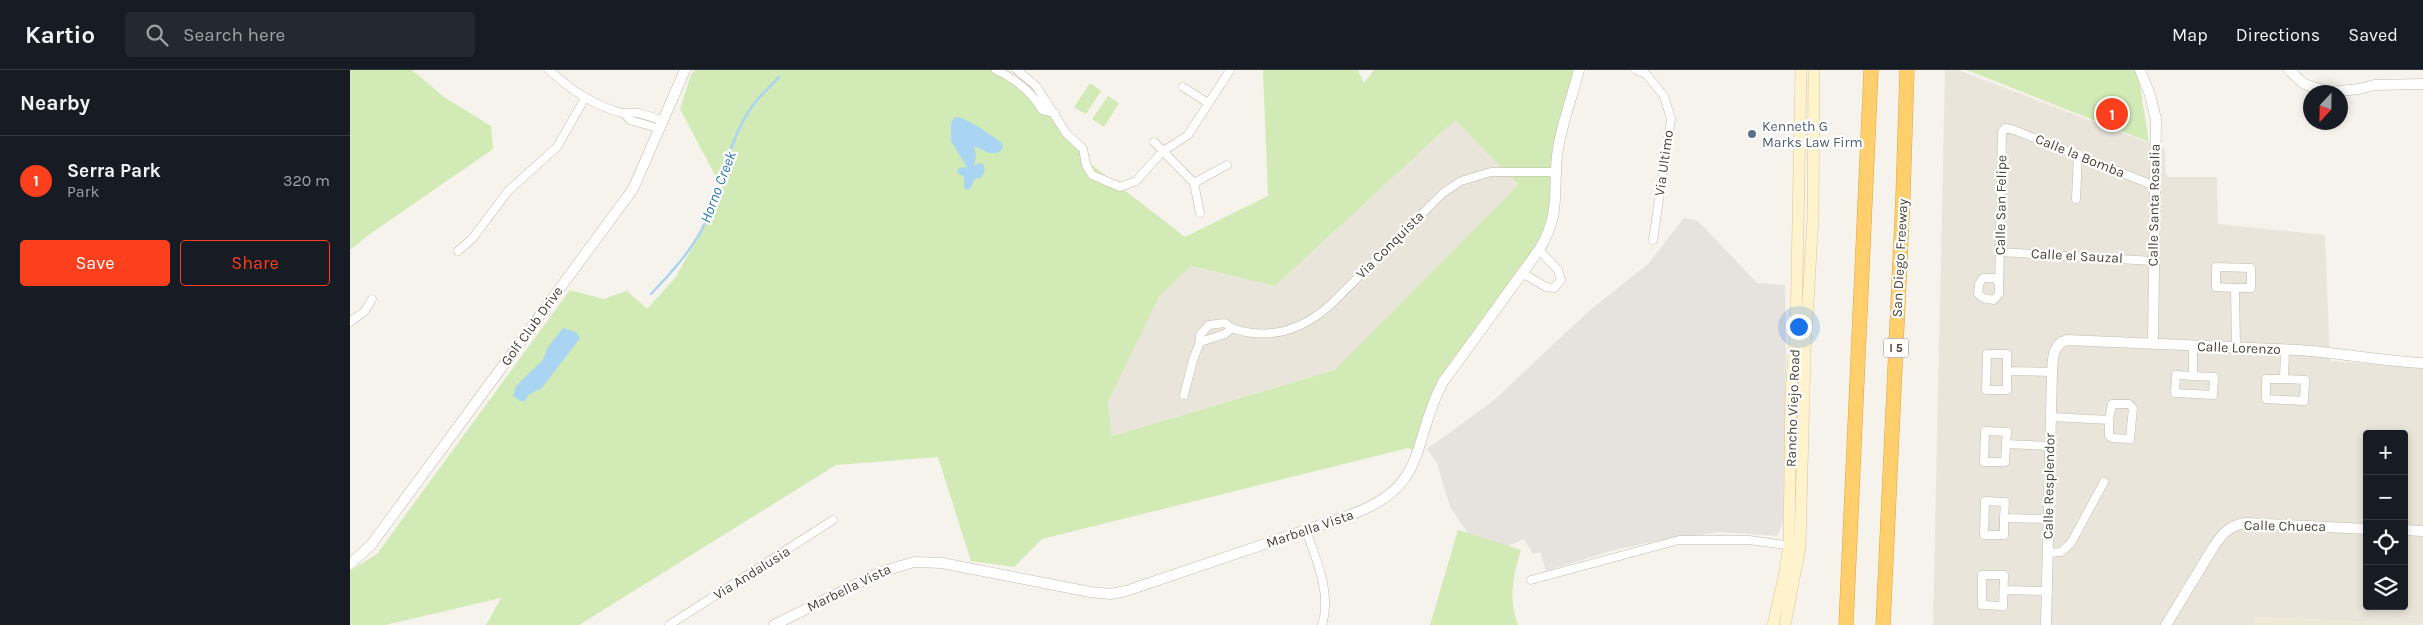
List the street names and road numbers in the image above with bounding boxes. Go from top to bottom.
street label: Via Ultimo [1651,129,1677,197]
street label: Calle la Bomba [2033,130,2127,182]
street label: Calle Santa Rosalia [2144,144,2164,266]
street label: Calle San Felipe [1992,155,2010,255]
street label: San Diego Freeway [1888,198,1912,318]
street label: Via Conquista [1353,208,1427,282]
street label: Calle el Sauzal [2031,245,2123,267]
street label: Golf Club Drive [497,283,567,369]
road number: I 5 [1884,338,1908,358]
street label: Calle Lorenzo [2197,338,2281,358]
street label: Rancho Viejo Road [1782,349,1804,467]
street label: Calle Resplendor [2040,432,2058,539]
street label: Marbella Vista [1264,506,1356,552]
street label: Calle Chueca [2244,517,2326,535]
street label: Via Andalusia [711,543,793,603]
street label: Marbella Vista [804,560,894,616]

